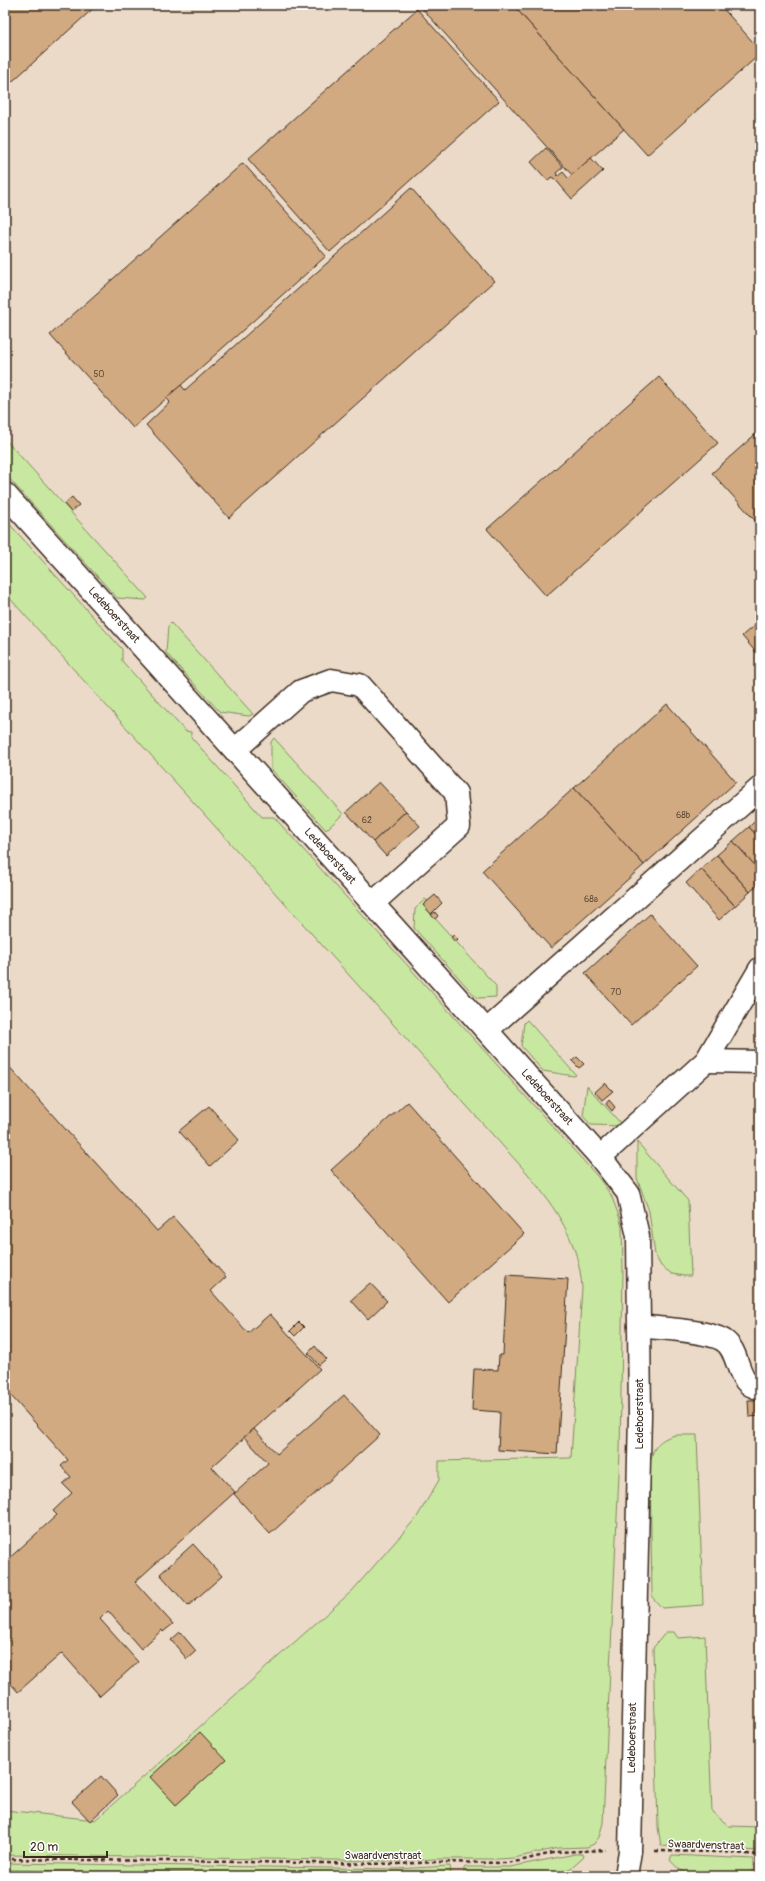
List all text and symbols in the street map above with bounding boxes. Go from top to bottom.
house number: 50 [93,369,105,380]
street label: Ledeboerstraat [85,584,143,646]
house number: 68b [676,810,691,821]
house number: 62 [362,815,372,826]
street label: Ledeboerstraat [301,825,359,887]
house number: 68a [584,894,598,905]
house number: 70 [611,987,621,998]
street label: Ledeboerstraat [518,1066,576,1128]
street label: Ledeboerstraat [633,1378,646,1449]
street label: Ledeboerstraat [625,1702,639,1774]
scale bar [24,1833,107,1859]
street label: Swaardvenstraat [667,1837,745,1853]
text: 20 m [30,1840,59,1855]
street label: Swaardvenstraat [345,1849,422,1862]

